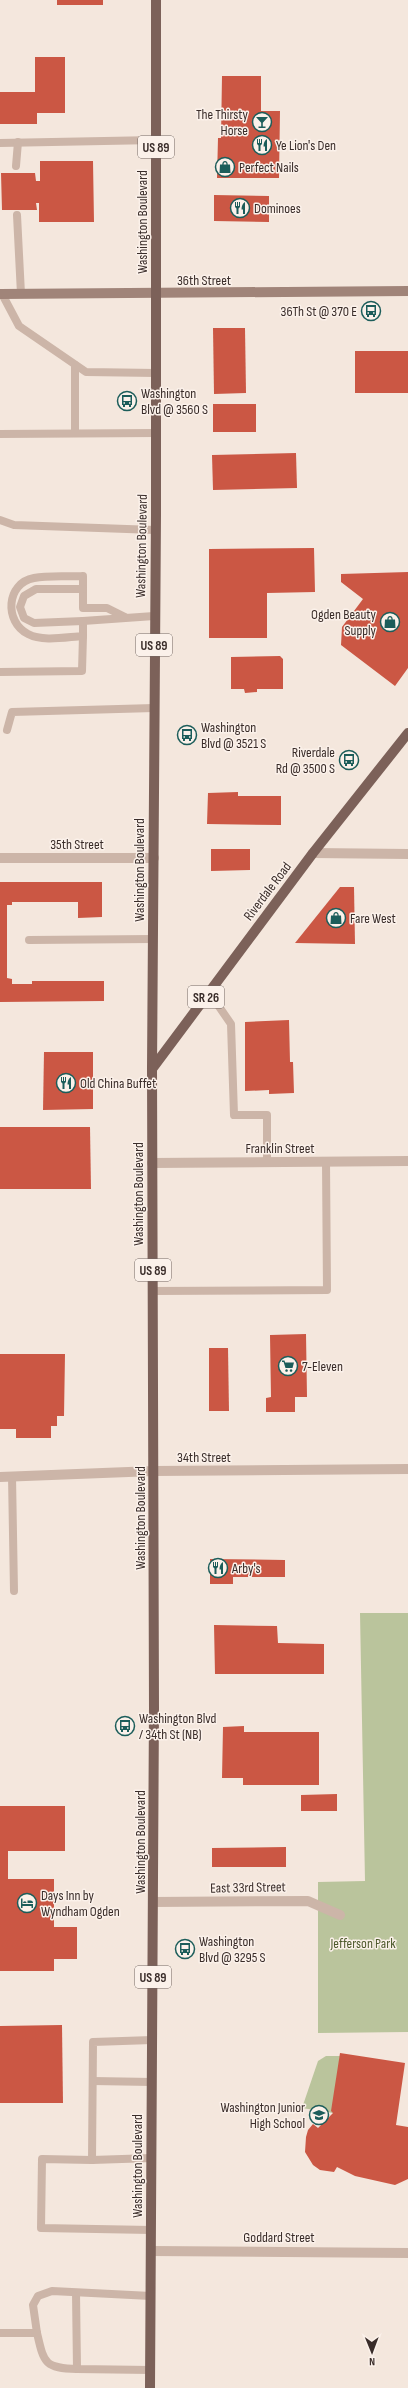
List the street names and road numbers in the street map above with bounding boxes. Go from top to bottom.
road number: US 89 [138,136,174,158]
street label: Washington Boulevard [134,170,151,274]
street label: 36th Street [177,272,231,289]
street label: Washington Boulevard [132,494,151,598]
road number: US 89 [136,634,172,656]
street label: Washington Boulevard [131,818,148,922]
street label: 35th Street [50,836,104,853]
street label: Riverdale Road [240,859,295,924]
road number: SR 26 [188,986,224,1008]
street label: Franklin Street [245,1140,315,1157]
street label: Washington Boulevard [130,1142,147,1246]
road number: US 89 [135,1259,171,1281]
street label: 34th Street [177,1449,231,1466]
street label: Washington Boulevard [132,1466,149,1570]
street label: Washington Boulevard [132,1790,149,1894]
street label: East 33rd Street [210,1878,286,1897]
road number: US 89 [135,1966,171,1988]
street label: Washington Boulevard [129,2114,146,2218]
street label: Goddard Street [243,2229,315,2246]

